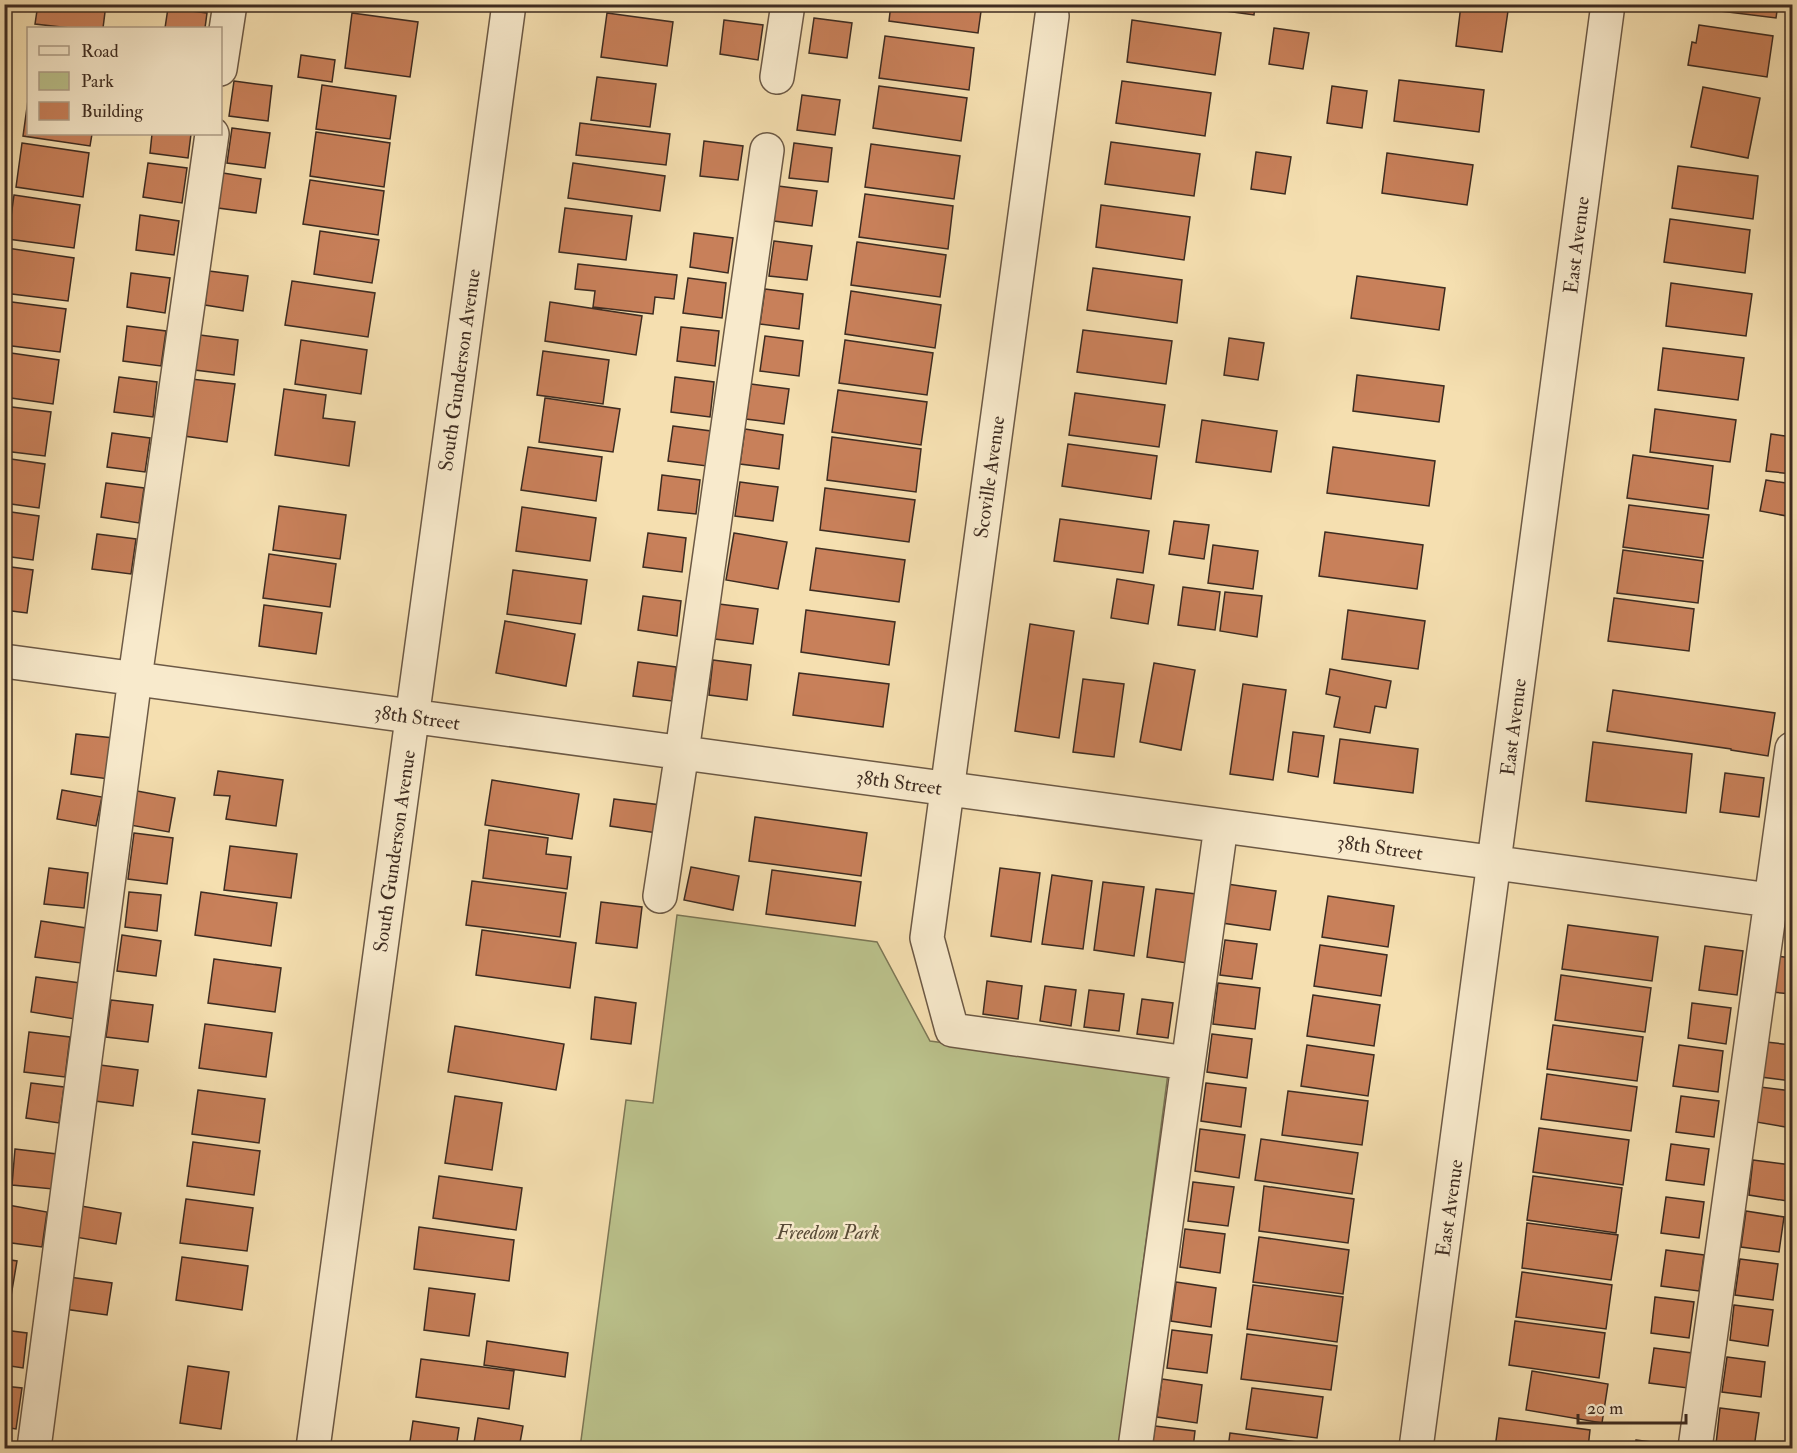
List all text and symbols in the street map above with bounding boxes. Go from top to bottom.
legend [27,27,222,135]
text: Road [81,40,119,63]
text: Park [81,70,114,93]
text: Building [81,100,144,123]
street label: East Avenue [1558,195,1595,295]
street label: South Gunderson Avenue [433,267,486,473]
street label: Scoville Avenue [969,414,1010,540]
street label: East Avenue [1495,677,1532,777]
street label: 38th Street [372,699,462,736]
street label: South Gunderson Avenue [368,748,421,954]
street label: 38th Street [854,764,944,801]
street label: 38th Street [1335,829,1425,866]
street label: East Avenue [1430,1158,1469,1258]
park label: Freedom Park [775,1220,880,1245]
scale bar [1578,1387,1686,1425]
text: 20 m [1587,1397,1623,1420]

